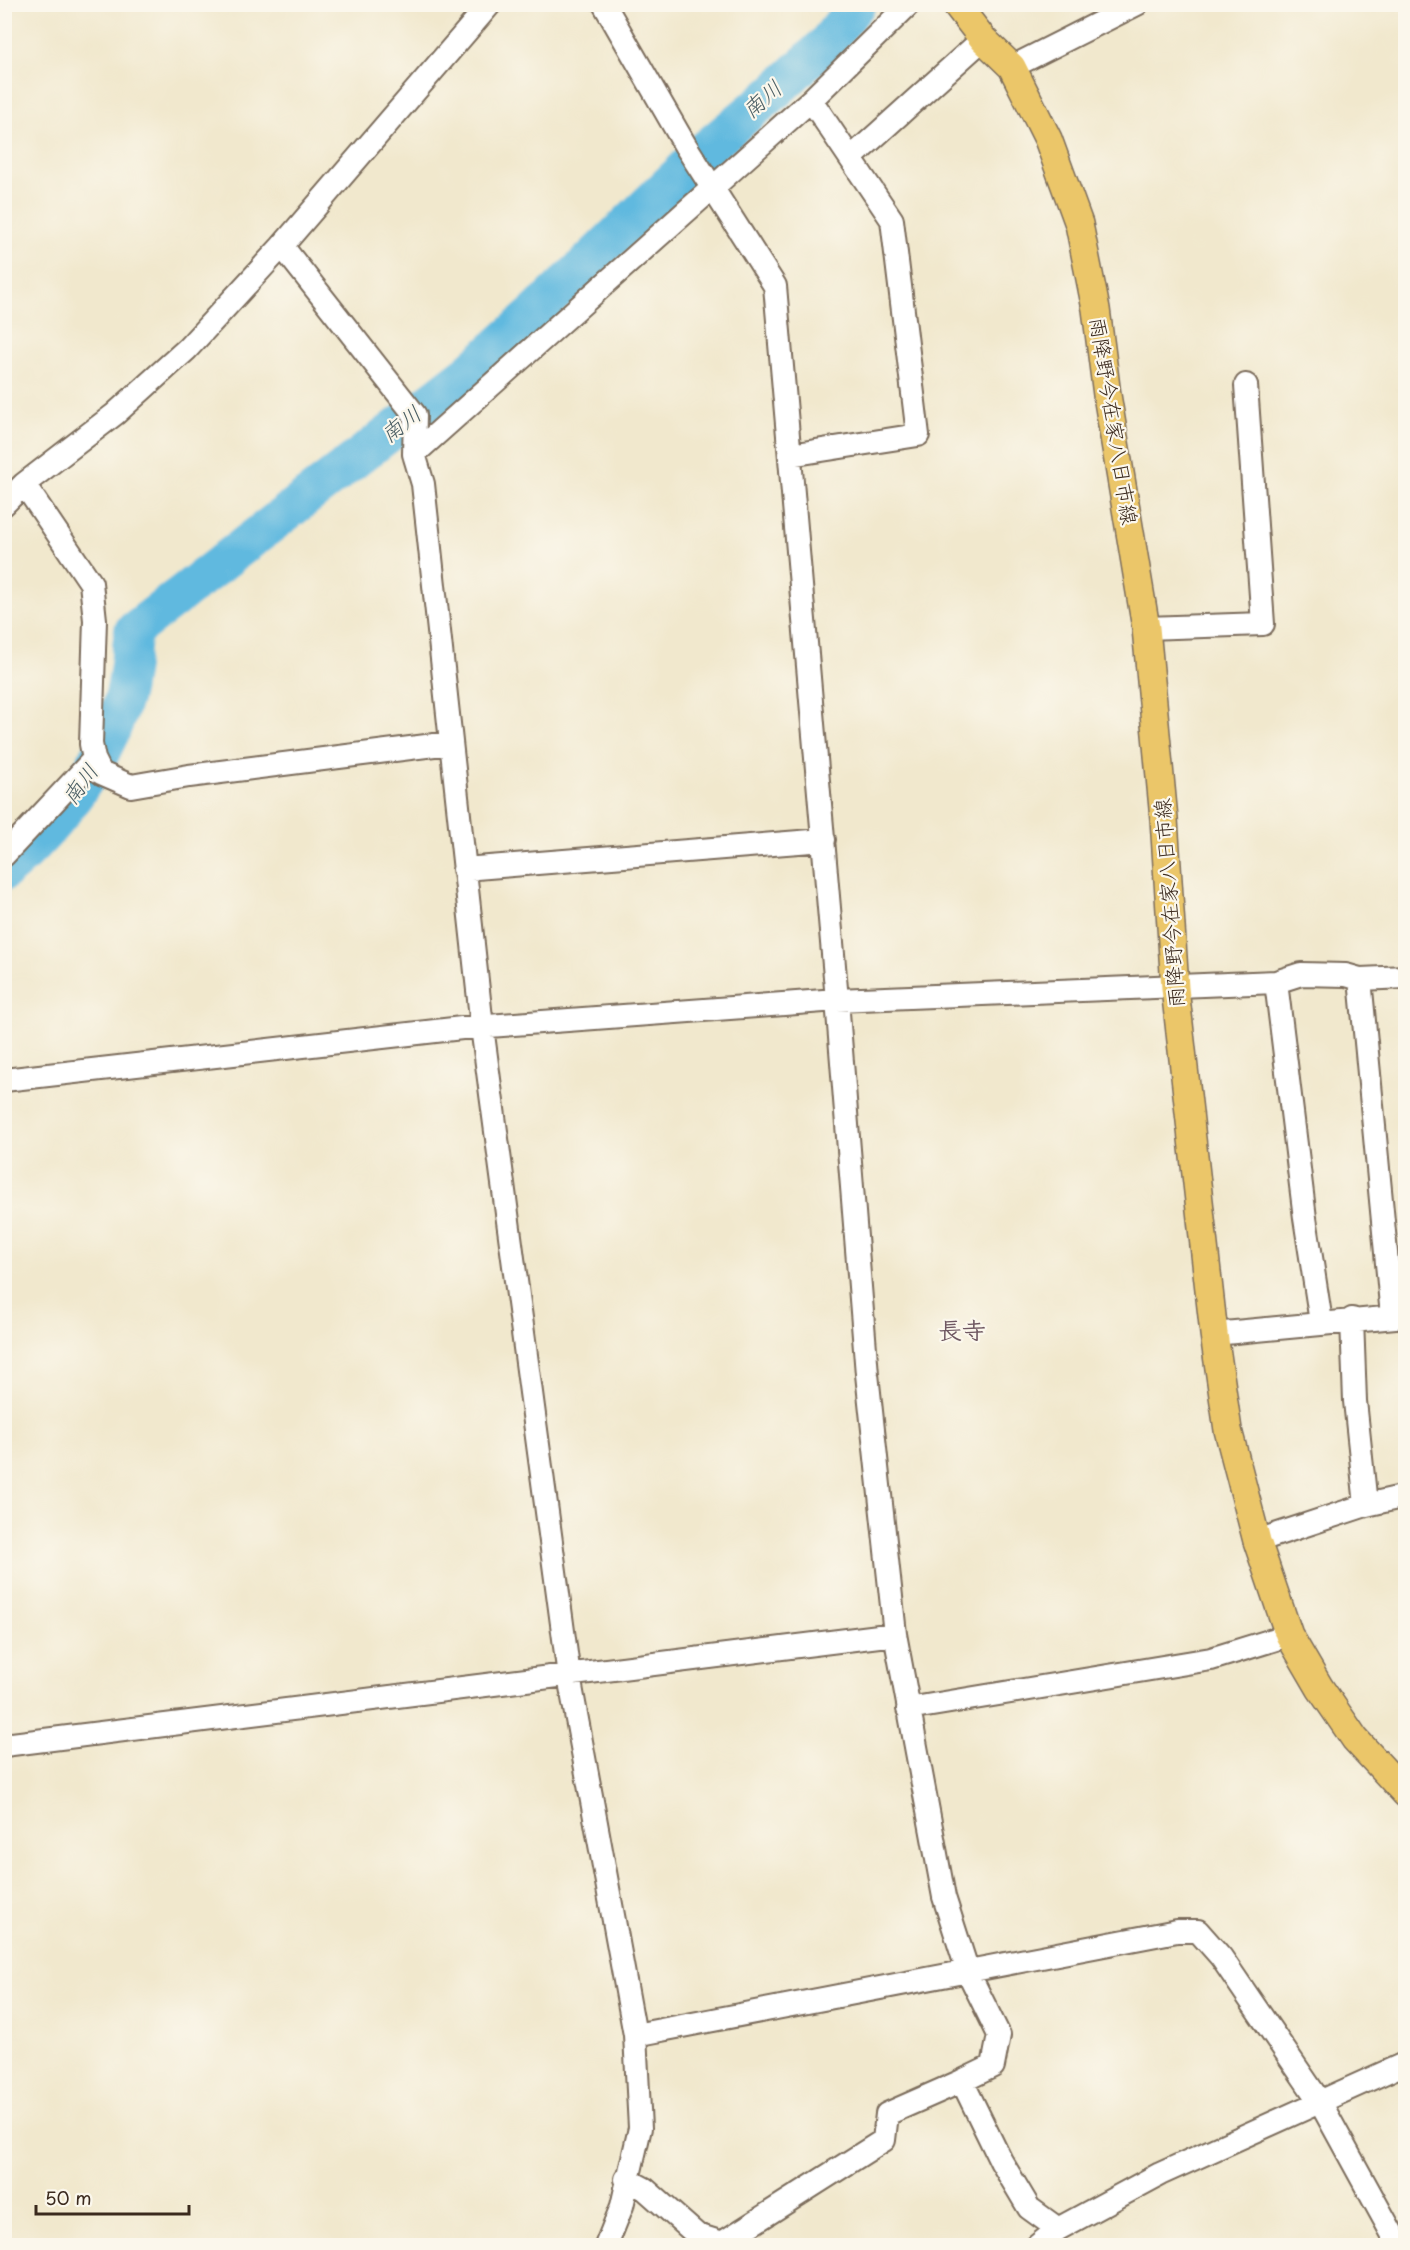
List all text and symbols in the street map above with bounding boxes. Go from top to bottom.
water label: 南川 [734,71,788,125]
street label: 雨降野今在家八日市線 [1083,314,1147,527]
water label: 南川 [373,396,428,449]
water label: 南川 [53,756,105,811]
street label: 雨降野今在家八日市線 [1145,797,1191,1009]
district label: 長寺 [938,1311,986,1347]
scale bar [36,2178,189,2216]
text: 50 m [45,2184,92,2211]

